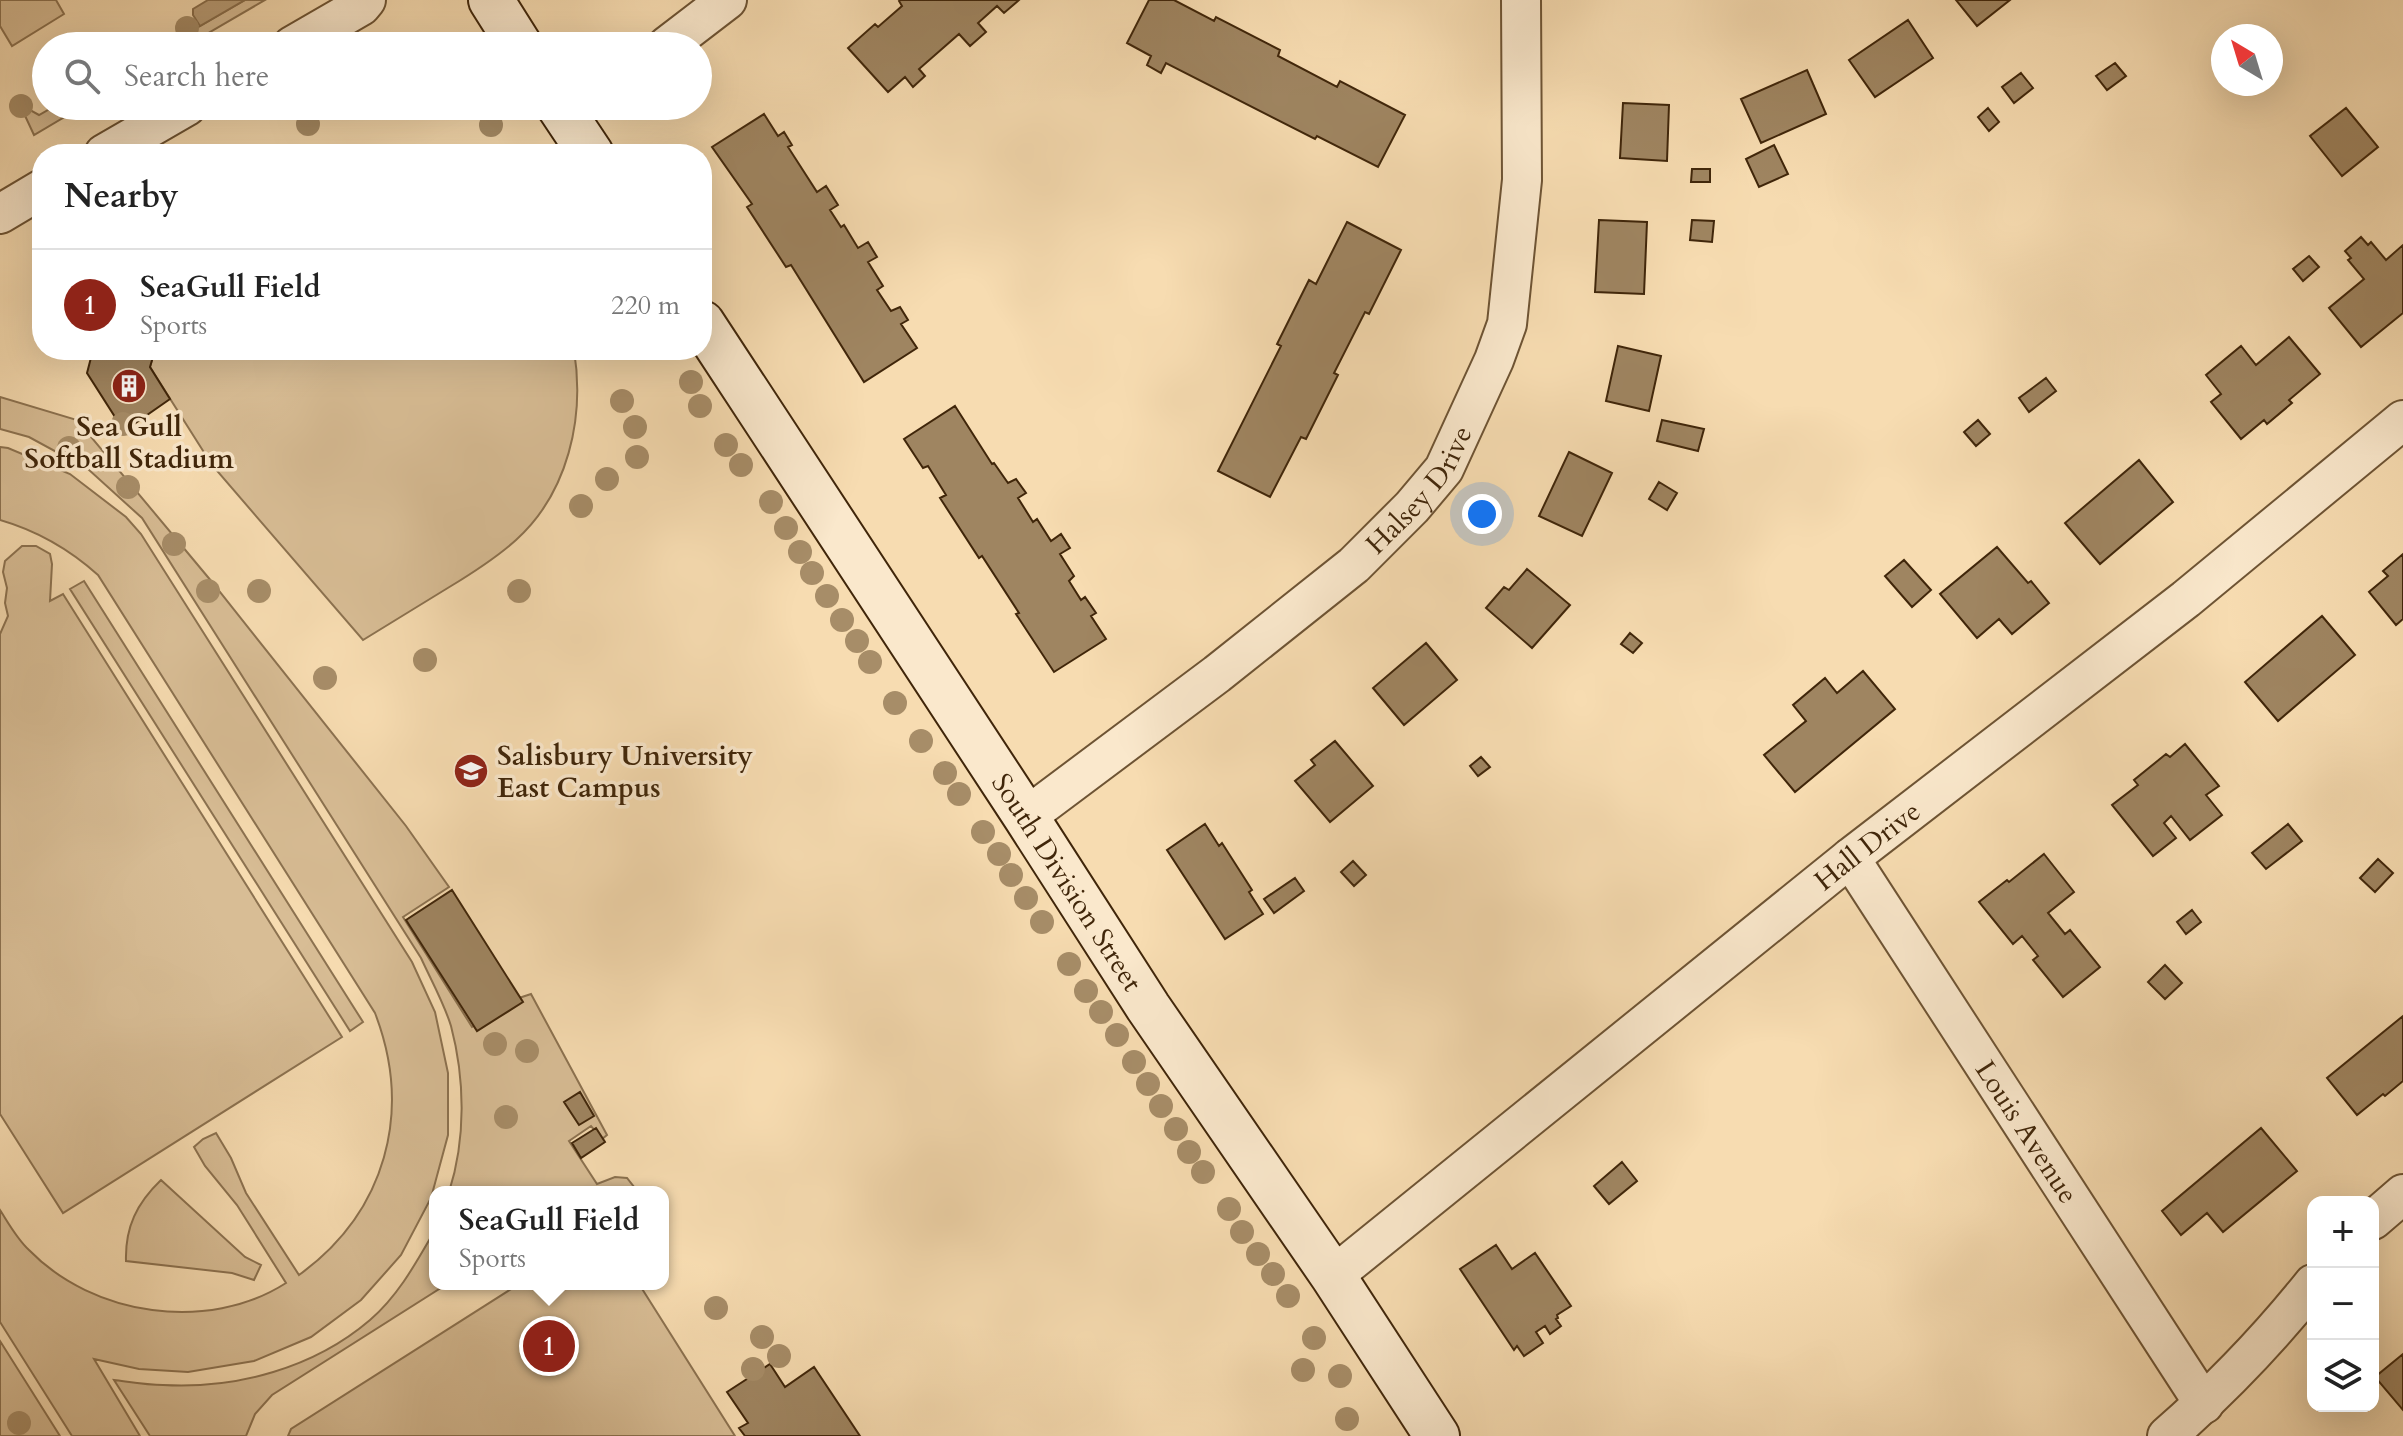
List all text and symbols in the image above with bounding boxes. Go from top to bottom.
north arrow [2211,24,2283,96]
search box [32,32,712,120]
icon: search [60,54,104,98]
text: Search here [124,56,269,97]
text: Nearby [64,173,179,219]
text: SeaGull Field [140,267,321,308]
text: 1 [83,288,97,323]
text: 220 m [611,288,680,323]
text: Sports [140,308,207,343]
building icon: Sea Gull Softball Stadium [110,367,148,405]
place label: Sea Gull Softball Stadium [24,408,234,478]
street label: Halsey Drive [1357,420,1481,563]
your location [1462,494,1502,534]
place label: Salisbury University East Campus [497,737,753,807]
school or university icon: Salisbury University East Campus [452,752,490,790]
street label: South Division Street [982,766,1151,999]
street label: Hall Drive [1807,793,1928,900]
street label: Louis Avenue [1966,1053,2087,1211]
popup [429,1186,669,1290]
map controls [2307,1196,2379,1412]
button: + [2307,1196,2379,1268]
text: SeaGull Field [459,1200,639,1241]
text: Sports [459,1241,526,1276]
button: − [2307,1268,2379,1340]
pin: 1 [523,1316,575,1376]
button: layers [2307,1340,2379,1412]

